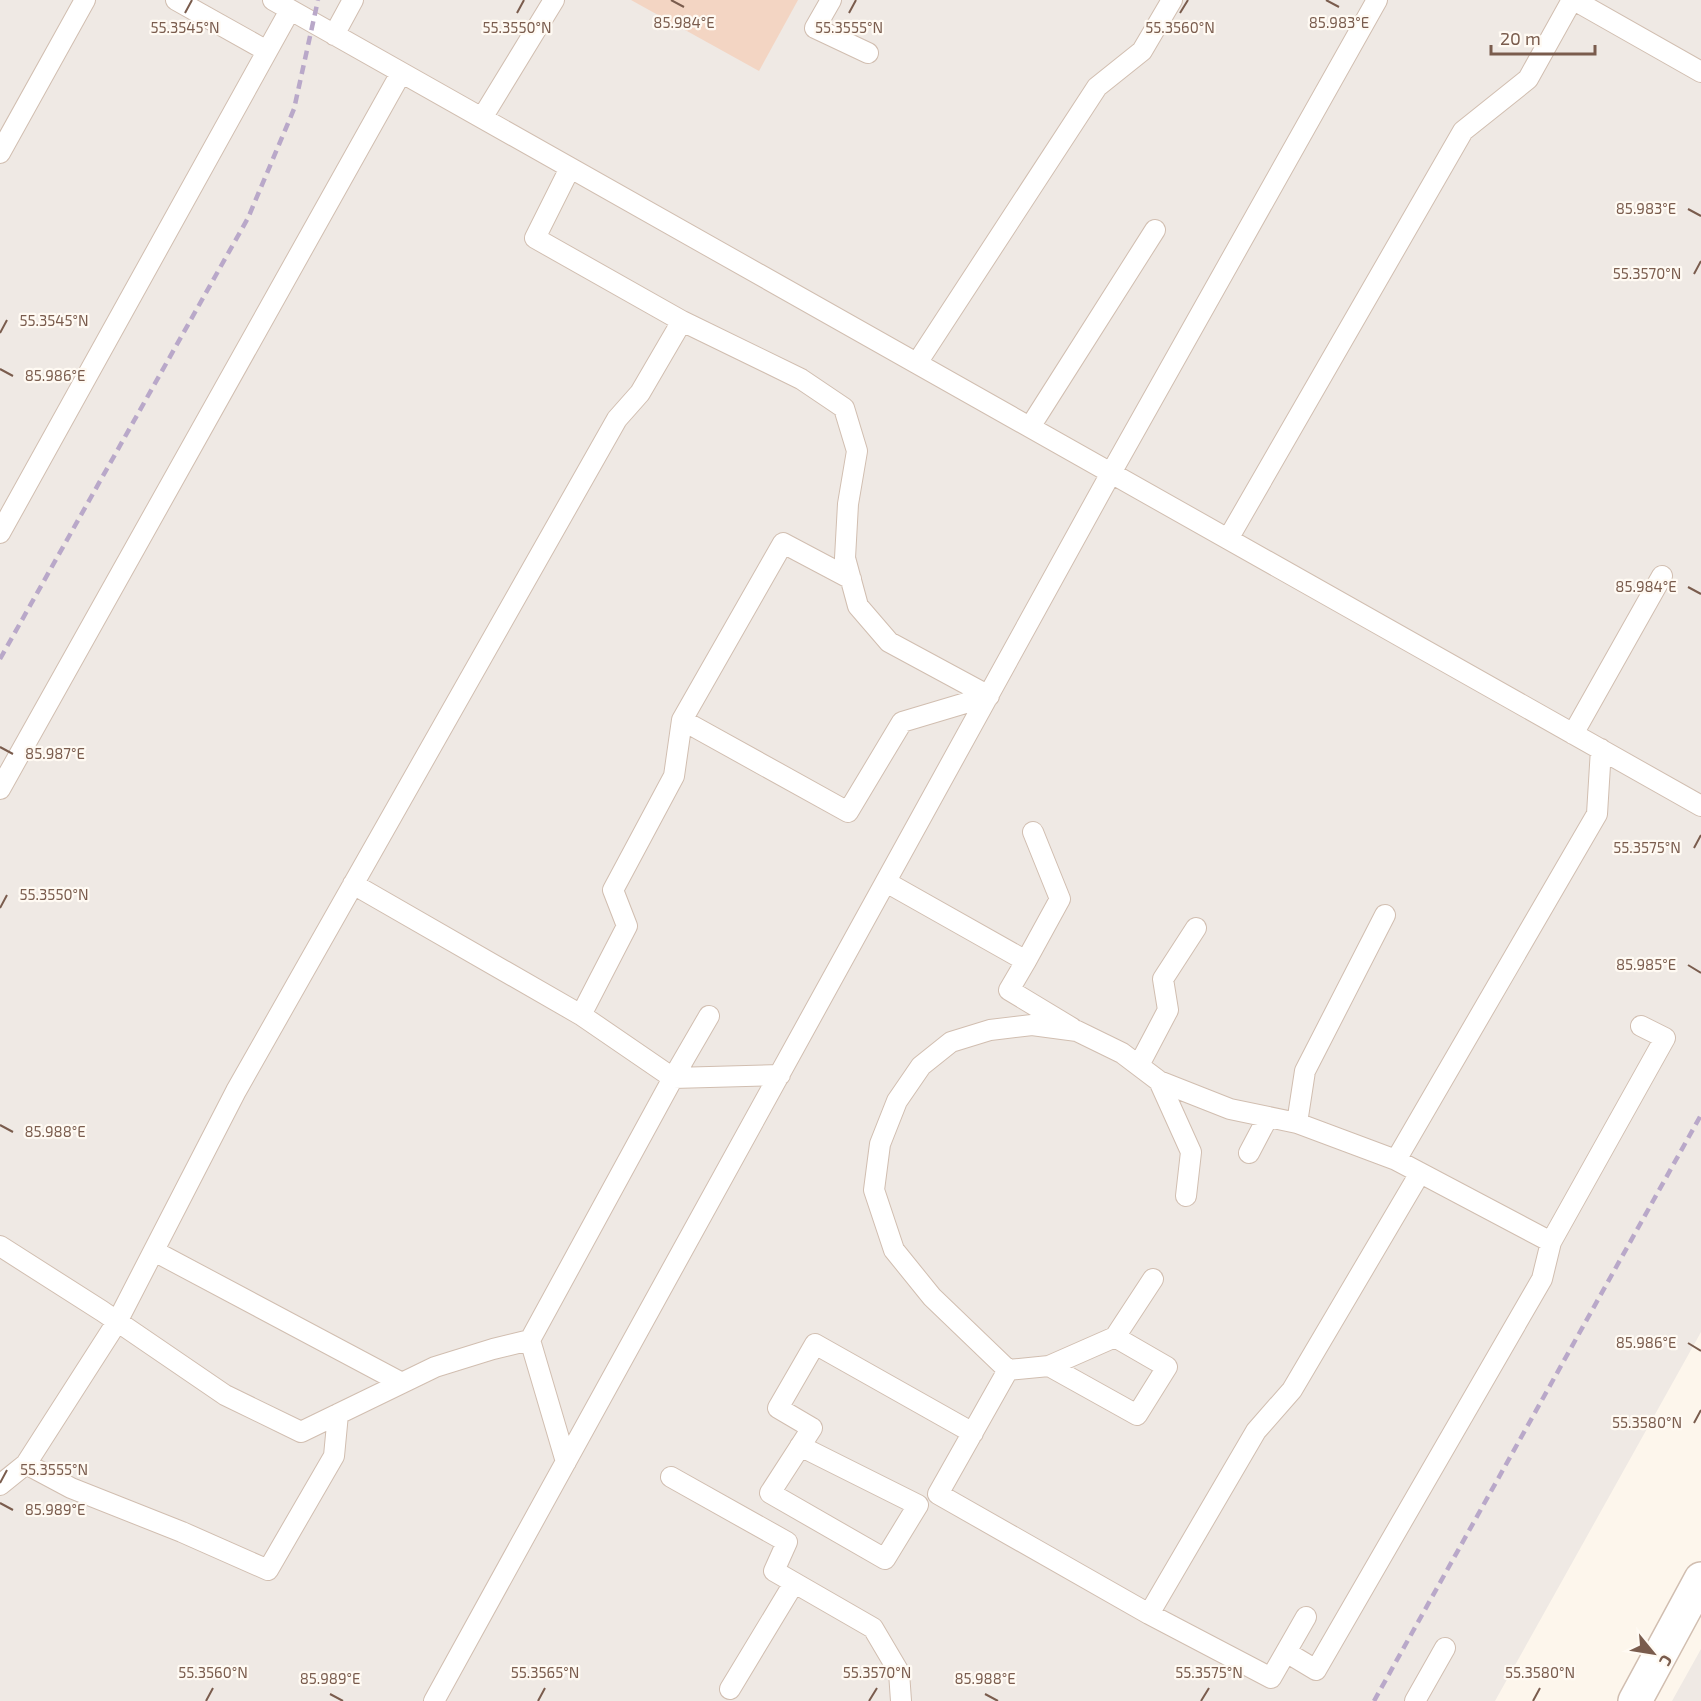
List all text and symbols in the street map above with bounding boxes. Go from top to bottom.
text: 85.984°E [653,13,715,31]
text: 85.983°E [1309,13,1369,31]
text: 55.3545°N [150,18,220,36]
text: 55.3550°N [482,18,552,36]
text: 55.3555°N [815,18,883,36]
text: 55.3560°N [1145,18,1215,36]
scale bar [1491,18,1594,56]
text: 20 m [1500,27,1541,49]
text: 85.983°E [1616,199,1676,217]
text: 55.3570°N [1613,264,1681,282]
text: 55.3545°N [19,311,89,329]
text: 85.986°E [25,366,85,384]
text: 85.984°E [1615,577,1677,595]
text: 85.987°E [25,744,85,762]
text: 55.3575°N [1613,838,1681,856]
text: 55.3550°N [19,885,89,903]
text: 85.985°E [1616,955,1676,973]
text: 85.988°E [24,1122,86,1140]
text: 85.986°E [1616,1333,1676,1351]
text: 55.3580°N [1612,1413,1682,1431]
text: 55.3555°N [20,1460,88,1478]
text: 85.989°E [25,1500,85,1518]
north arrow [1623,1623,1683,1683]
text: С [1656,1652,1677,1670]
text: 55.3560°N [178,1663,248,1681]
text: 55.3565°N [511,1663,579,1681]
text: 55.3570°N [843,1663,911,1681]
text: 55.3575°N [1175,1663,1243,1681]
text: 55.3580°N [1505,1663,1575,1681]
text: 85.989°E [300,1669,360,1687]
text: 85.988°E [954,1669,1016,1687]

